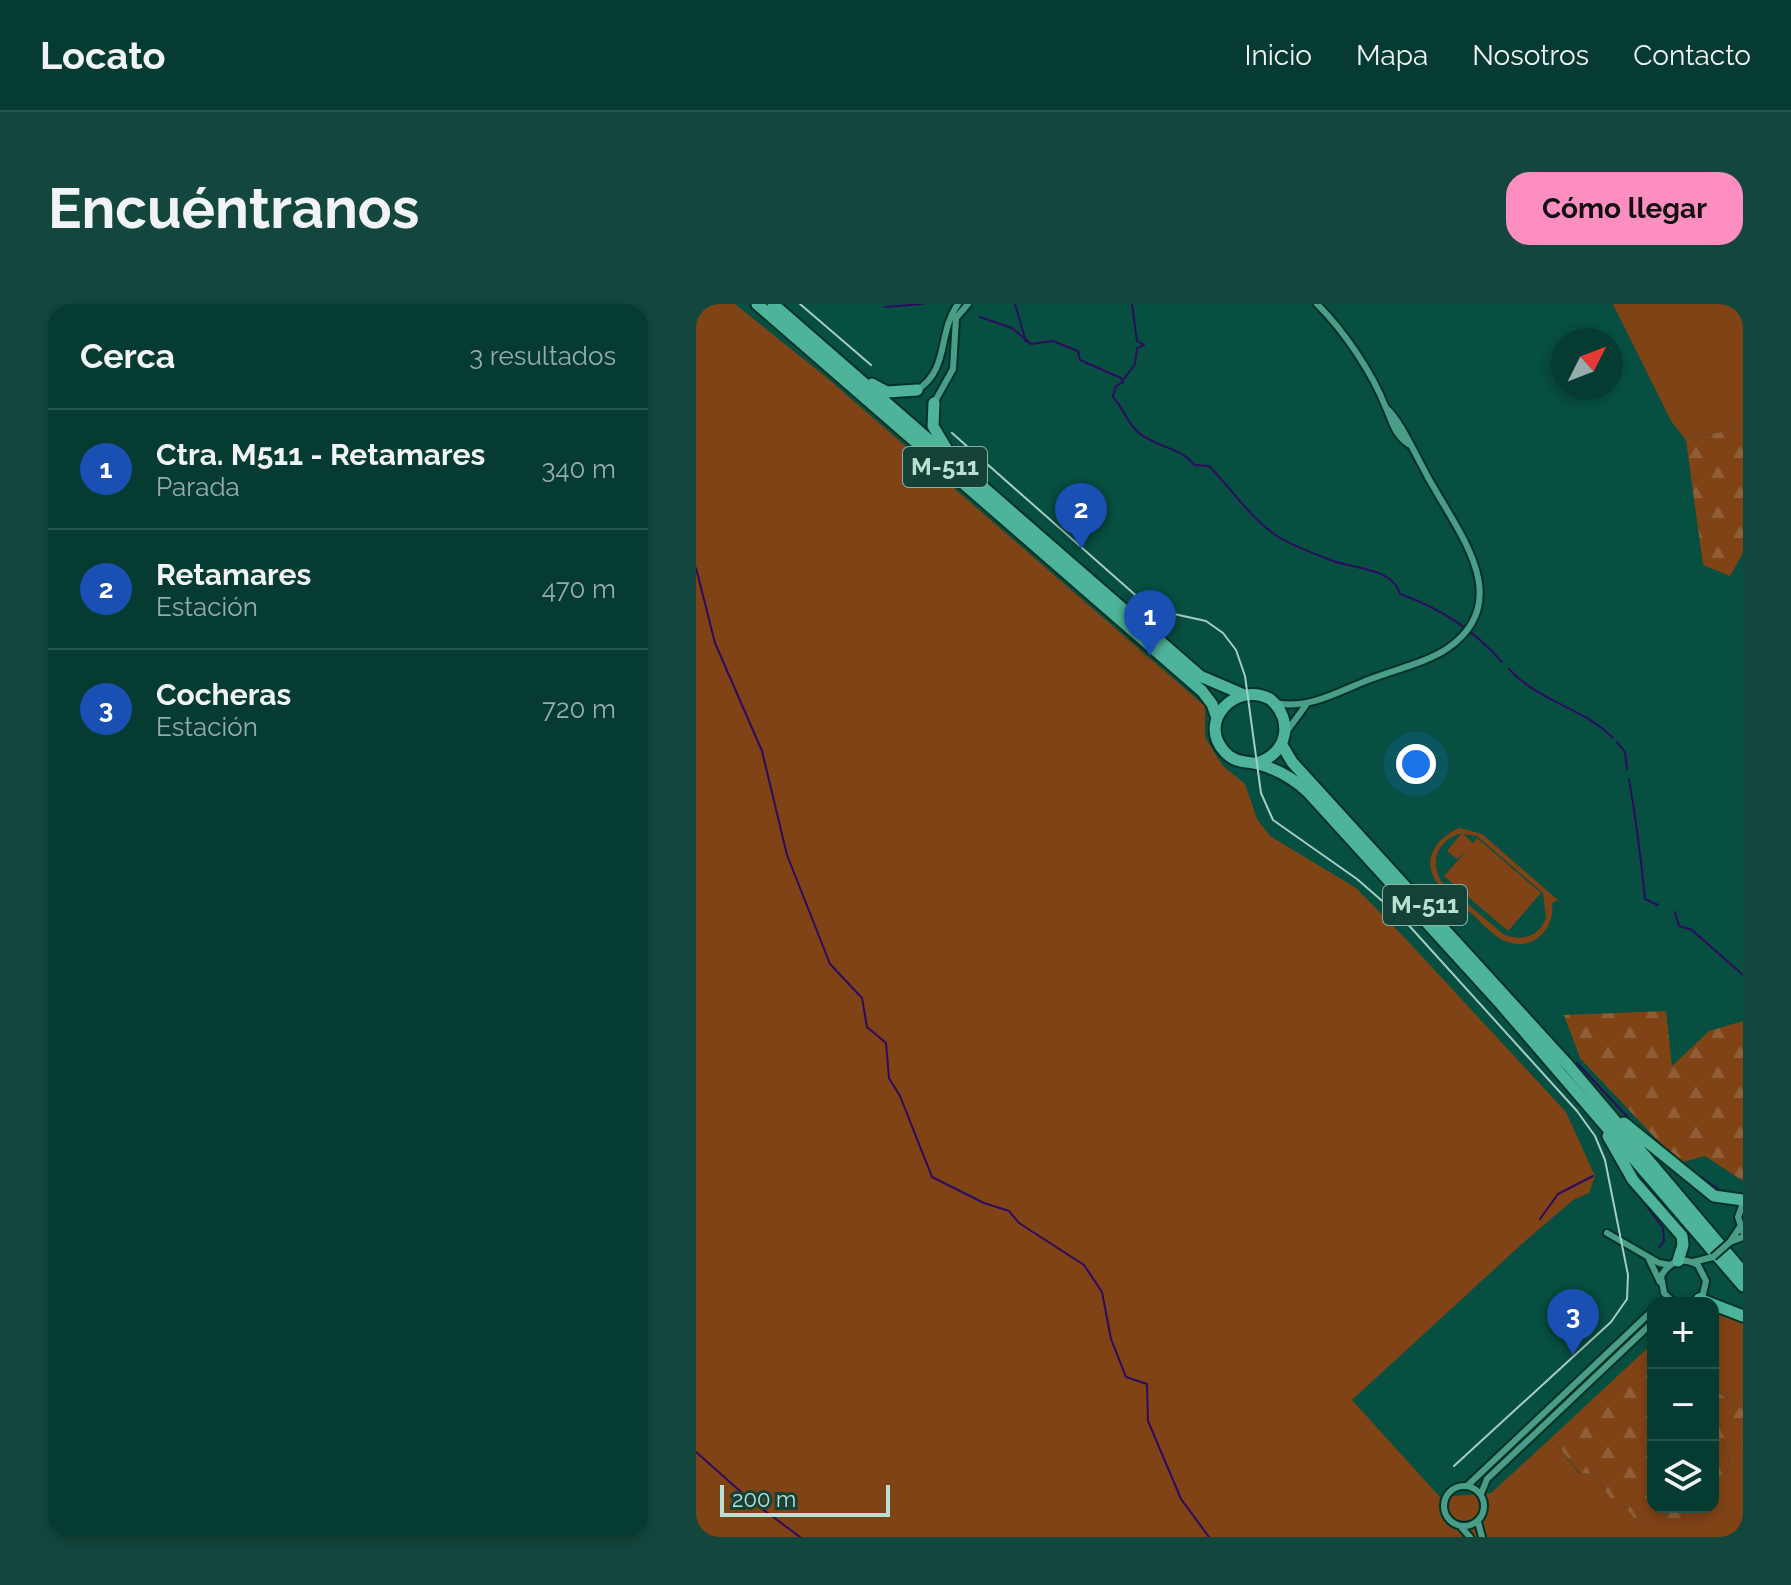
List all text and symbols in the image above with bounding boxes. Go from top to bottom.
text: Locato [40,33,166,78]
text: Inicio [1244,39,1312,72]
text: Mapa [1356,39,1428,72]
text: Nosotros [1472,39,1589,72]
text: Contacto [1633,39,1751,72]
button: Cómo llegar [1506,172,1743,245]
text: Encuéntranos [48,175,419,241]
north arrow [1551,328,1623,400]
text: Cerca [80,336,175,376]
text: 3 resultados [469,341,616,371]
text: Ctra. M511 - Retamares [156,437,485,472]
road number: M-511 [903,447,987,487]
text: 1 [100,454,112,484]
text: 340 m [541,454,616,484]
text: Parada [156,472,240,502]
pin: 2 [1055,483,1107,549]
text: Retamares [156,557,311,592]
text: 2 [99,574,113,604]
text: 470 m [542,574,616,604]
pin: 1 [1124,590,1176,656]
text: Estación [156,592,258,622]
text: Cocheras [156,677,291,712]
text: 3 [99,694,113,724]
text: 720 m [542,694,616,724]
text: Estación [156,712,258,742]
your location [1396,744,1436,784]
road number: M-511 [1383,885,1467,925]
pin: 3 [1547,1289,1599,1355]
map controls [1647,1297,1719,1513]
button: + [1647,1297,1719,1369]
button: − [1647,1369,1719,1441]
button: layers [1647,1441,1719,1513]
scale bar [720,1481,890,1517]
text: 200 m [732,1486,796,1512]

